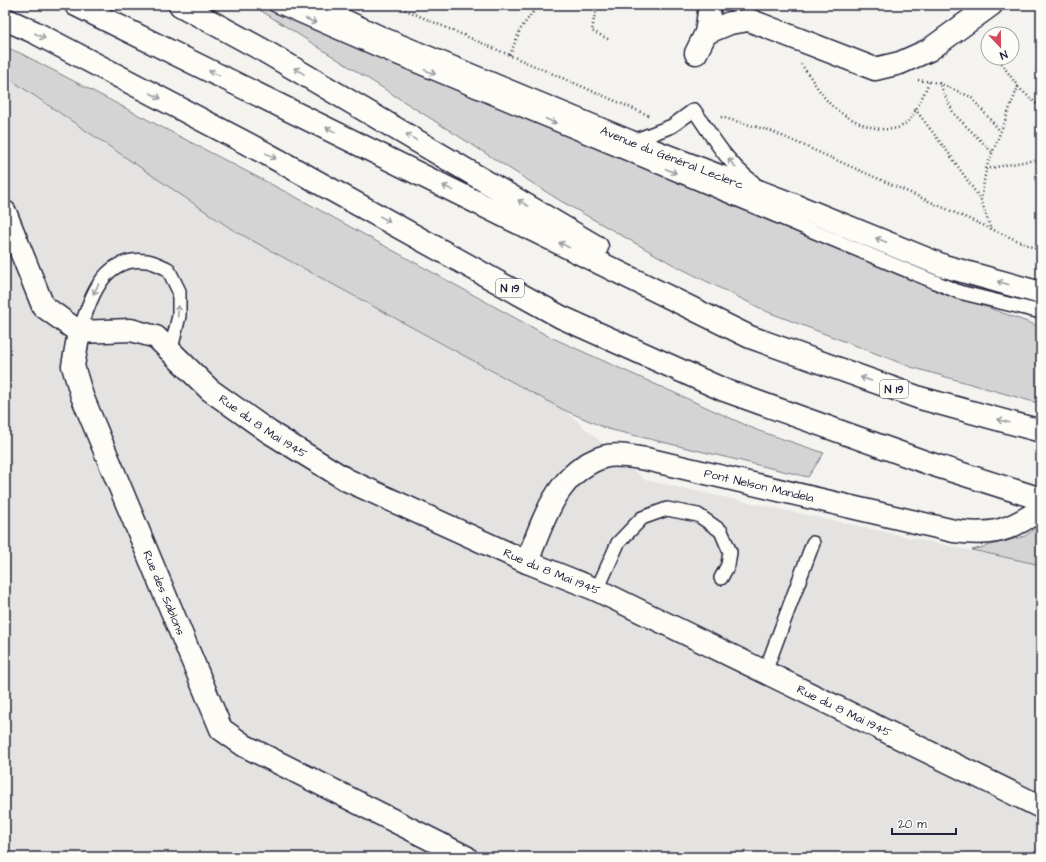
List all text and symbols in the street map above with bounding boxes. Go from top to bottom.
one-way arrow [304,17,316,25]
north arrow [980,26,1020,66]
one-way arrow [34,32,46,40]
text: N [997,47,1010,63]
one-way arrow [293,67,305,75]
one-way arrow [424,68,436,76]
one-way arrow [209,69,221,76]
one-way arrow [149,93,161,100]
one-way arrow [544,118,556,126]
street label: Avenue du Général Leclerc [598,122,747,193]
one-way arrow [325,126,337,133]
one-way arrow [405,133,417,141]
one-way arrow [265,153,277,161]
one-way arrow [727,158,737,168]
one-way arrow [664,168,676,176]
one-way arrow [442,184,454,191]
one-way arrow [517,199,529,207]
one-way arrow [378,216,390,224]
one-way arrow [875,236,887,244]
one-way arrow [558,241,570,248]
one-way arrow [997,278,1010,286]
road number: N 19 [496,279,524,297]
one-way arrow [92,283,99,295]
one-way arrow [175,305,182,318]
one-way arrow [859,375,872,382]
road number: N 19 [880,380,908,398]
street label: Rue du 8 Mai 1945 [215,390,311,462]
one-way arrow [997,417,1010,424]
street label: Pont Nelson Mandela [702,464,816,506]
street label: Rue du 8 Mai 1945 [501,544,603,599]
street label: Rue des Sablons [139,548,189,638]
street label: Rue du 8 Mai 1945 [794,680,895,741]
scale bar [892,810,956,836]
text: 20 m [898,816,927,833]

